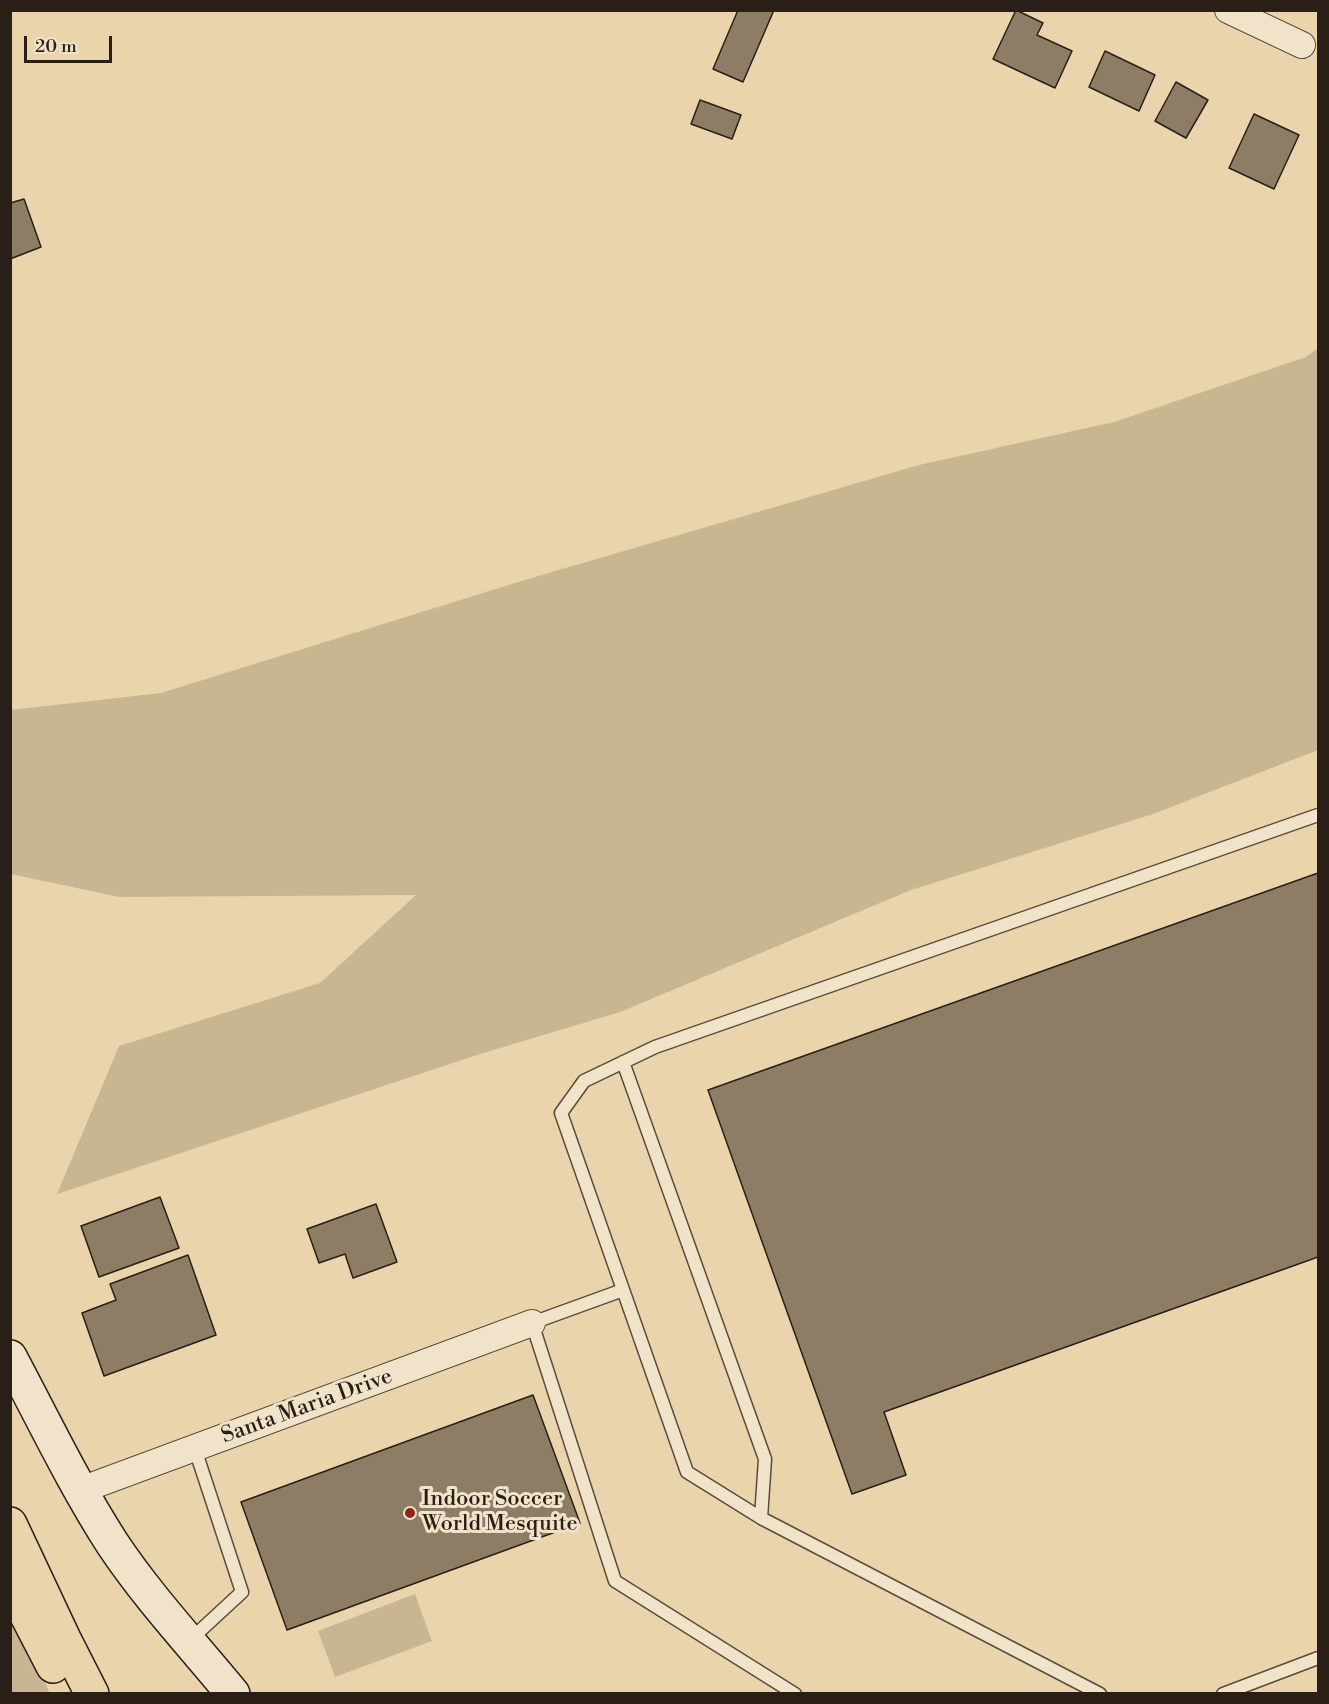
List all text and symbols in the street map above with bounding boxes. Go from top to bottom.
scale bar [27,24,116,62]
text: 20 m [35,35,77,58]
street label: Santa Maria Drive [218,1364,396,1450]
place label: Indoor Soccer World Mesquite [422,1487,578,1538]
marker: Indoor Soccer World Mesquite [403,1506,417,1520]

